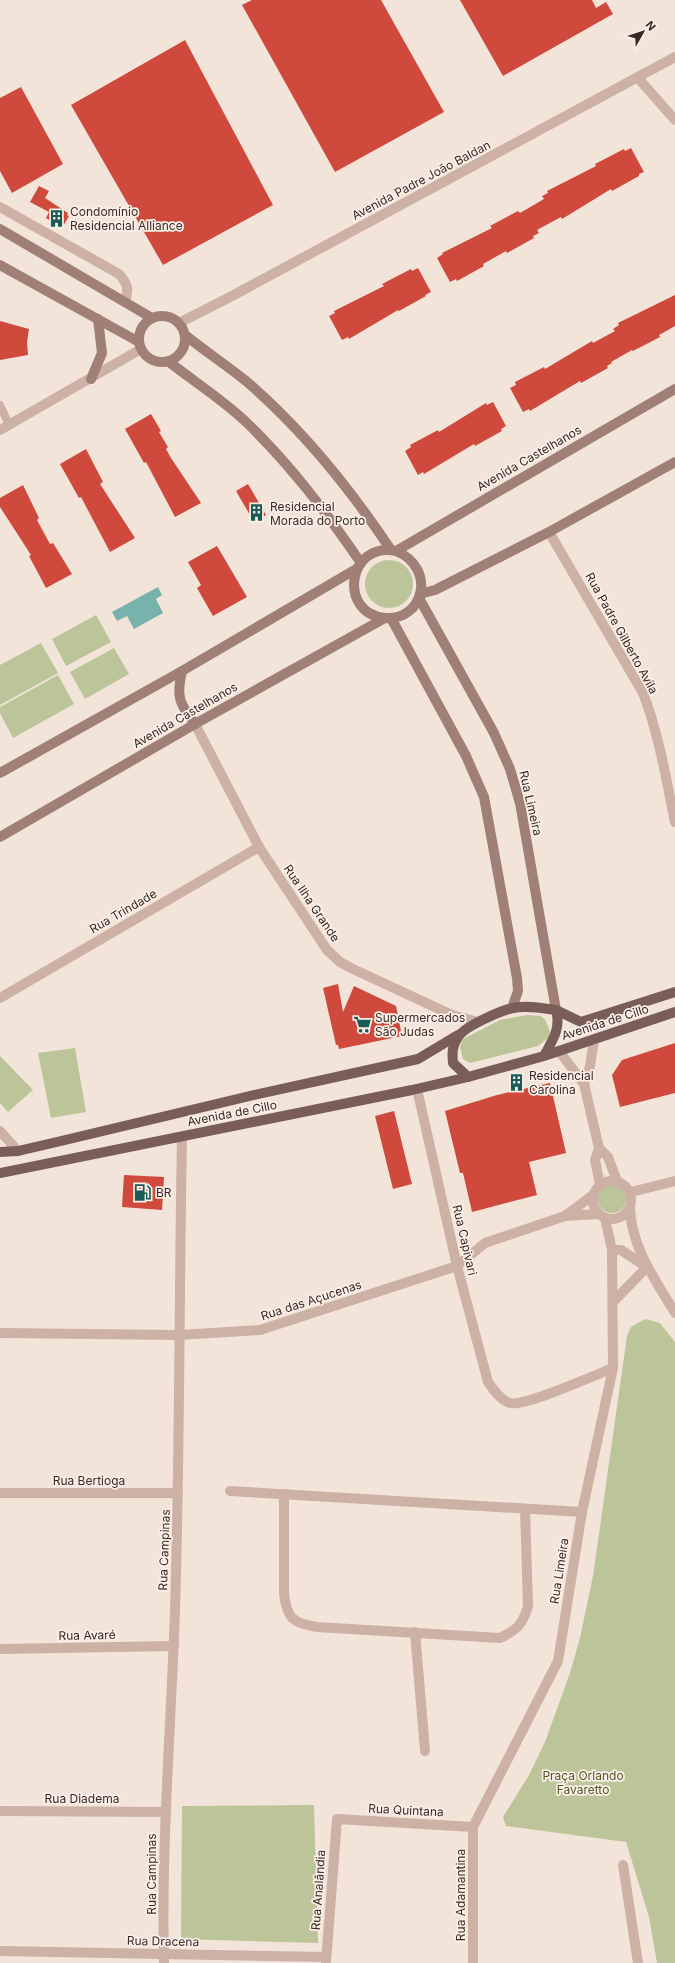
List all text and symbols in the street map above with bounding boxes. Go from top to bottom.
north arrow [623,12,663,52]
text: N [643,18,659,33]
street label: Avenida Padre João Baldan [349,137,493,223]
place label: Condomínio Residencial Alliance [70,204,183,233]
building icon: Condomínio Residencial Alliance [47,208,67,228]
street label: Avenida Castelhanos [474,422,584,494]
place label: Residencial Morada do Porto [270,499,365,528]
building icon: Residencial Morada do Porto [247,503,267,523]
street label: Rua Padre Gilberto Avila [582,570,662,696]
street label: Avenida Castelhanos [130,679,240,751]
street label: Rua Limeira [516,769,546,837]
street label: Rua Ilha Grande [281,862,343,944]
street label: Rua Trindade [87,886,159,936]
street label: Avenida de Cillo [559,1001,651,1043]
place label: Supermercados São Judas [375,1010,465,1039]
supermarket icon: Supermercados São Judas [352,1014,372,1034]
place label: Residencial Carolina [529,1068,594,1097]
building icon: Residencial Carolina [506,1072,526,1092]
street label: Avenida de Cillo [186,1097,278,1129]
fuel station icon: BR [133,1182,153,1202]
place label: BR [156,1185,172,1200]
street label: Rua Capivari [450,1203,480,1277]
street label: Rua das Açucenas [259,1277,363,1323]
street label: Rua Bertioga [53,1473,125,1488]
street label: Rua Campinas [155,1509,173,1591]
street label: Rua Limeira [546,1537,572,1605]
street label: Rua Avaré [58,1627,116,1643]
park label: Praça Orlando Favaretto [542,1768,624,1797]
street label: Rua Diadema [45,1791,119,1806]
street label: Rua Quintana [368,1801,444,1819]
street label: Rua Campinas [144,1833,159,1915]
street label: Rua Analândia [308,1849,328,1931]
street label: Rua Adamantina [453,1849,468,1941]
street label: Rua Dracena [127,1933,199,1949]

